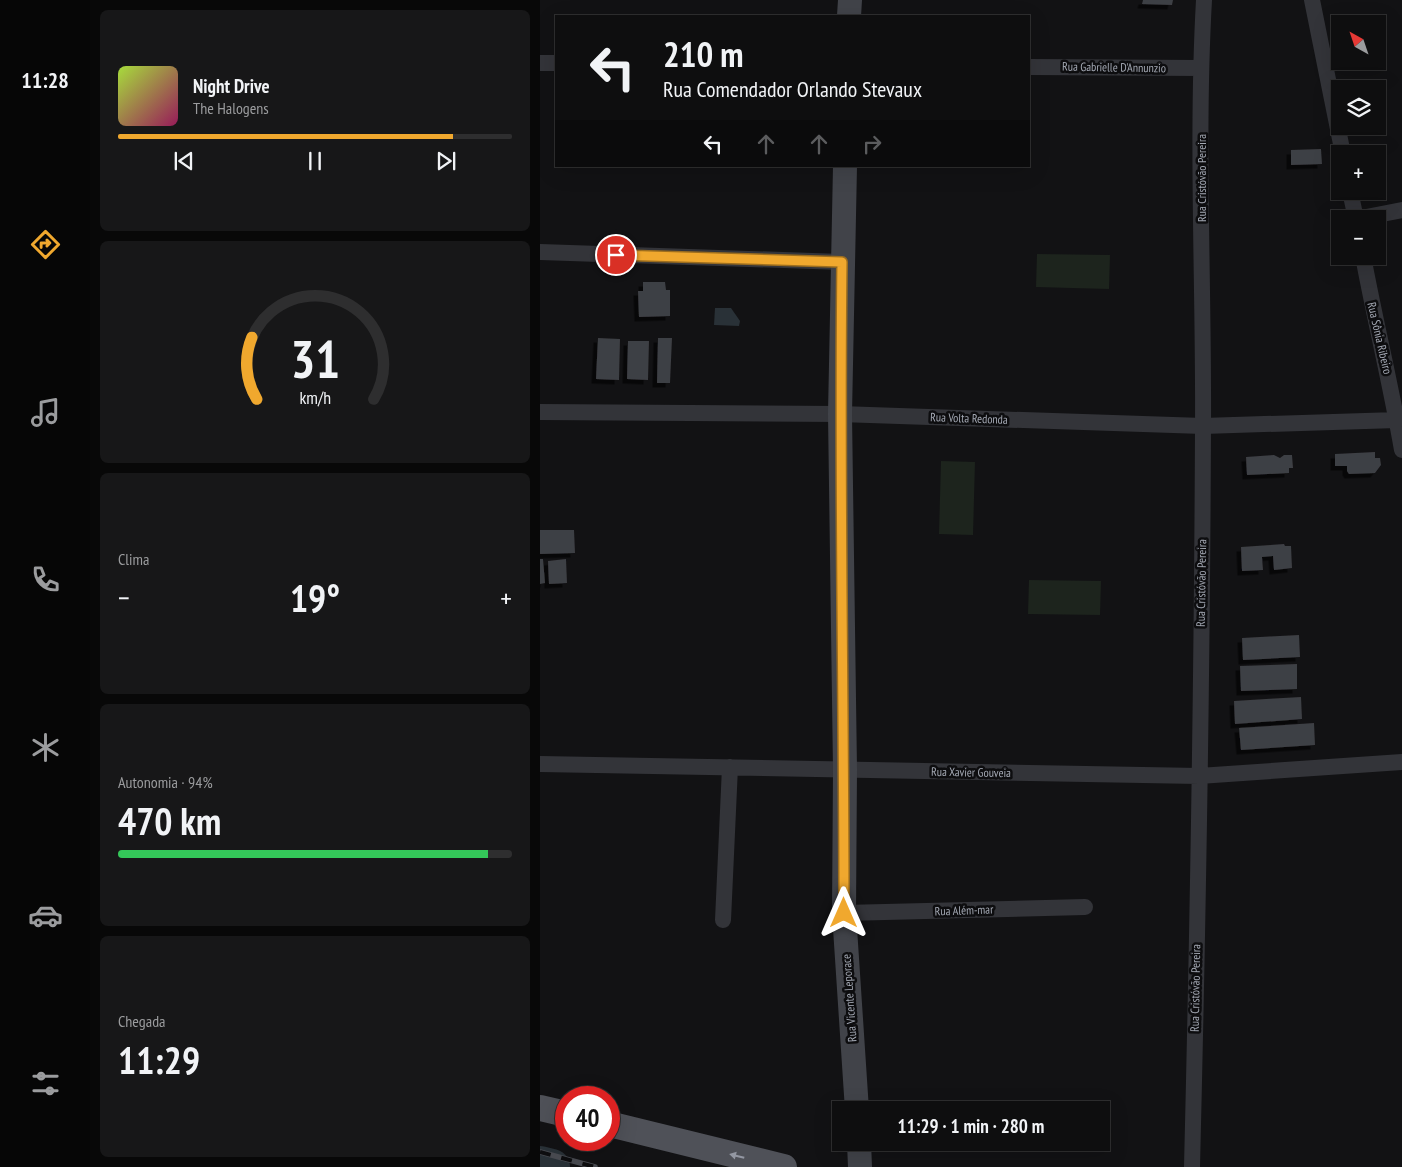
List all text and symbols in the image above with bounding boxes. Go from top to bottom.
north arrow [1331,15,1386,70]
map controls [1331,15,1386,265]
text: 210 m [663,31,744,77]
icon: left [580,35,645,100]
street label: Rua Gabrielle D'Annunzio [1062,59,1166,75]
text: 11:28 [21,66,69,94]
text: Night Drive [193,74,270,98]
text: Rua Comendador Orlando Stevaux [663,75,922,103]
button: layers [1331,80,1386,135]
text: The Halogens [193,98,269,118]
icon: left [699,130,727,158]
icon: ahead [752,130,780,158]
icon: ahead [805,130,833,158]
icon: right [858,130,886,158]
street label: Rua Cristóvão Pereira [1194,134,1209,222]
button: + [1331,145,1386,200]
icon: previous [170,147,198,175]
icon: pause [301,147,329,175]
icon: next [432,147,460,175]
button: − [1331,210,1386,265]
icon: directions [28,227,63,262]
pin [595,234,637,276]
icon: arrive [602,241,630,269]
street label: Rua Sônia Ribeiro [1364,301,1396,375]
text: 31 [290,325,340,392]
text: km/h [299,386,331,409]
icon: music [28,395,63,430]
street label: Rua Volta Redonda [930,409,1008,427]
street label: Rua Cristóvão Pereira [1193,539,1209,627]
text: Clima [118,549,149,569]
icon: phone [28,562,63,597]
text: 19° [290,573,340,622]
text: − [118,579,130,616]
text: + [500,579,512,616]
icon: climate [28,730,63,765]
street label: Rua Xavier Gouveia [931,764,1011,780]
text: Autonomia · 94% [118,772,213,792]
text: 470 km [118,796,221,845]
position arrow [817,886,869,938]
icon: car [28,898,63,933]
street label: Rua Além-mar [934,901,994,919]
street label: Rua Cristóvão Pereira [1187,944,1203,1032]
street label: Rua Vicente Leporace [838,953,860,1042]
text: Chegada [118,1011,166,1031]
text: 11:29 [118,1035,200,1084]
icon: filters [28,1066,63,1101]
speed limit sign: 40 [555,1086,620,1151]
text: 11:29 · 1 min · 280 m [898,1114,1044,1138]
one-way arrow [729,1151,744,1159]

